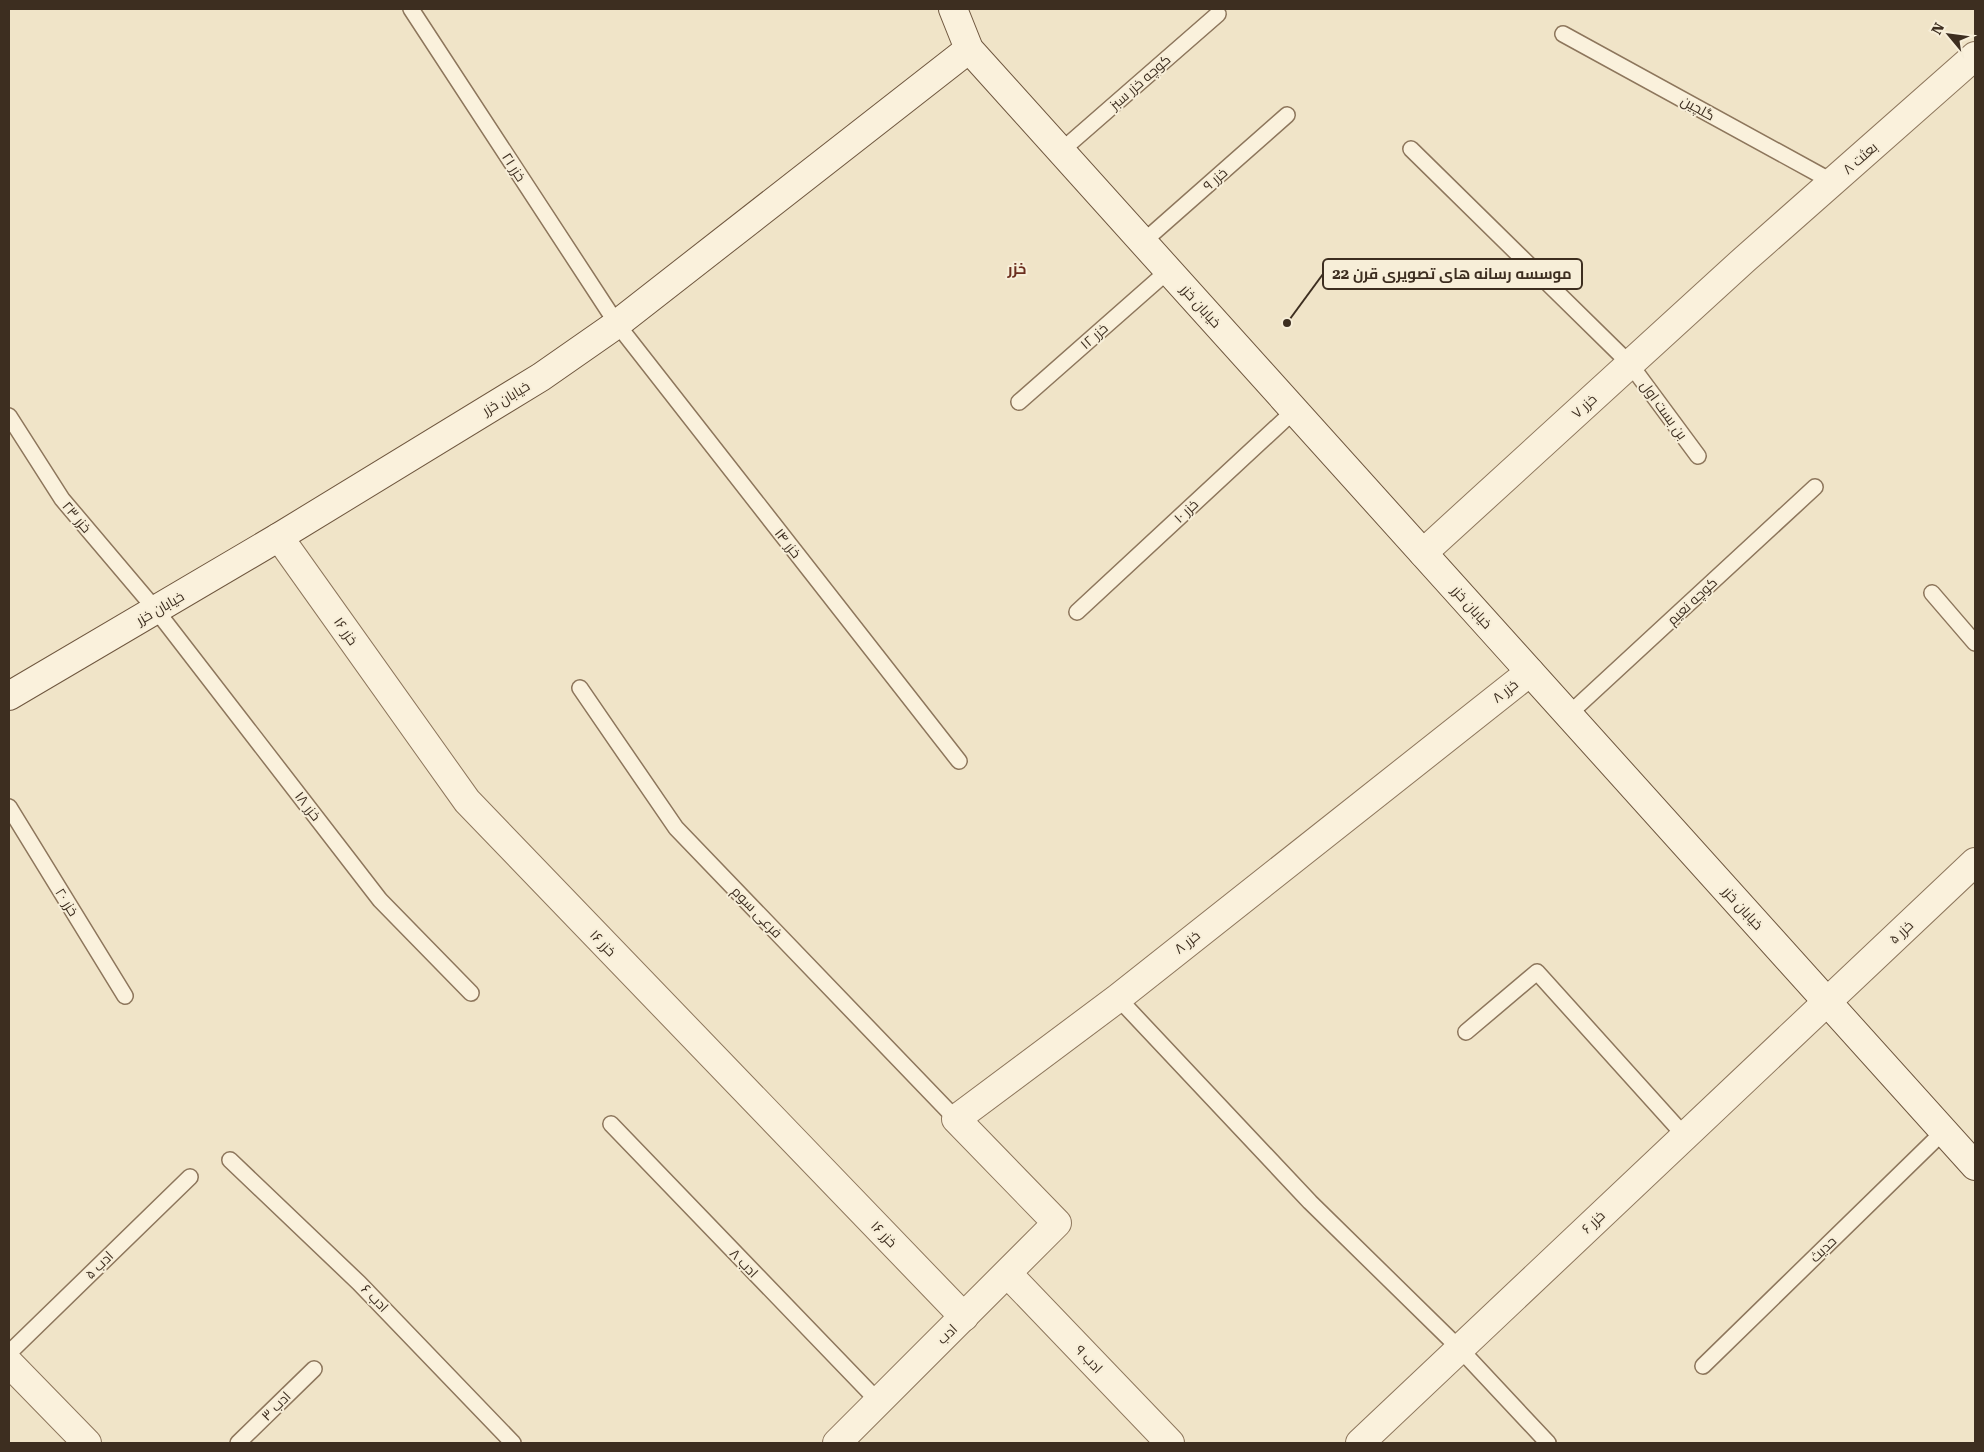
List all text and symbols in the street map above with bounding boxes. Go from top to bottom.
north arrow [1924,10,1974,60]
text: N [1928,20,1947,37]
street label: کوچه خزر سبز [1106,51,1175,115]
street label: گلچین [1677,92,1718,125]
street label: بعثت ۸ [1839,139,1881,177]
street label: خزر ۲۱ [499,150,529,184]
street label: خزر ۹ [1200,164,1230,194]
callout: موسسه رسانه های تصویری قرن 22 [1323,259,1582,289]
district label: خزر [1007,260,1026,278]
text: موسسه رسانه های تصویری قرن 22 [1332,265,1572,283]
street label: خیابان خزر [1177,280,1224,331]
street label: خزر ۱۲ [1077,320,1111,352]
street label: خیابان خزر [479,378,533,419]
street label: بن بست اول [1637,378,1691,443]
street label: خزر ۷ [1568,391,1600,421]
street label: خزر ۱۰ [1171,496,1201,526]
street label: خزر ۲۳ [59,498,95,536]
street label: خزر ۱۴ [772,525,804,561]
street label: کوچه نعیم [1664,574,1722,630]
street label: خیابان خزر [1448,581,1495,632]
street label: خیابان خزر [132,588,187,629]
street label: خزر ۱۶ [331,614,361,648]
street label: خزر ۸ [1489,676,1521,706]
street label: خزر ۱۸ [292,788,324,824]
street label: خیابان خزر [1719,882,1766,933]
street label: فرعی سوم [727,883,785,942]
street label: خزر ۲۰ [52,885,82,919]
street label: خزر ۵ [1886,917,1916,947]
street label: خزر ۱۶ [587,927,619,959]
street label: خزر ۸ [1171,927,1203,957]
street label: خزر ۶ [1578,1207,1608,1237]
street label: خزر ۱۶ [868,1218,900,1250]
street label: حدیث [1806,1233,1840,1265]
street label: ادب ۸ [726,1245,762,1281]
street label: ادب ۵ [82,1248,116,1282]
street label: ادب ۶ [358,1281,392,1315]
street label: ادب [934,1321,960,1347]
street label: ادب ۹ [1072,1342,1106,1376]
street label: ادب ۳ [258,1388,294,1424]

